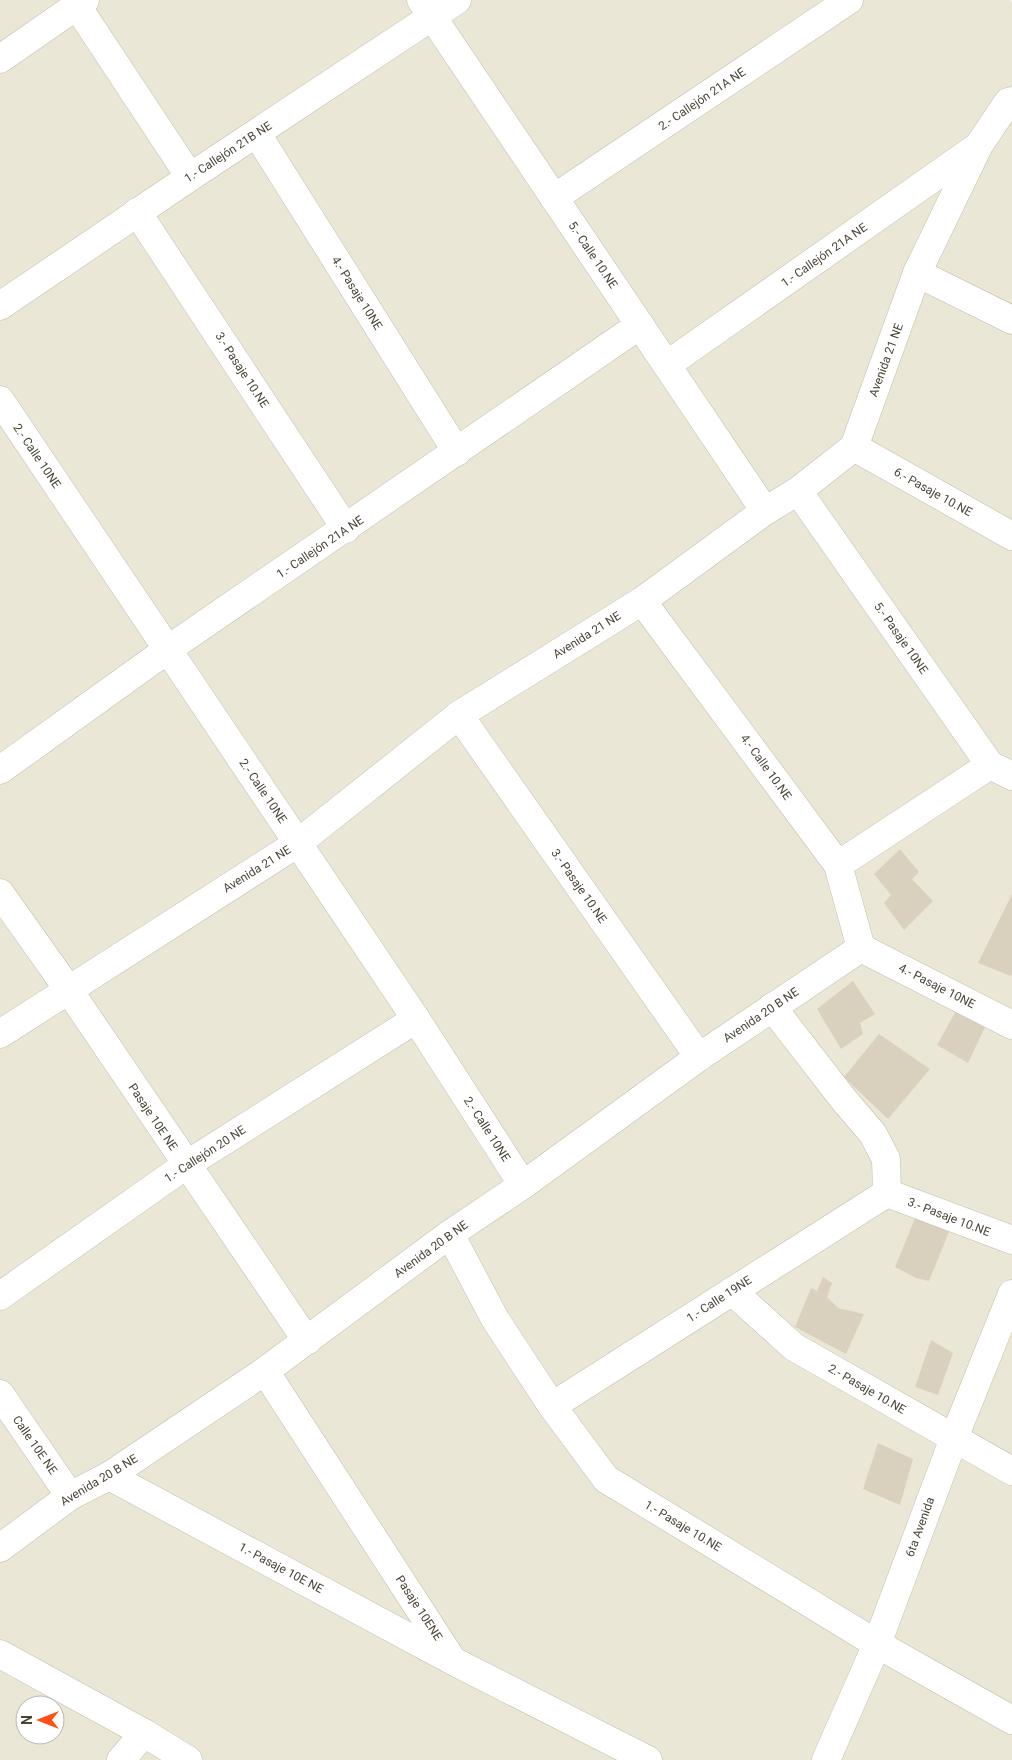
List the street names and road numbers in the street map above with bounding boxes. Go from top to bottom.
street label: 2.- Callejón 21A NE [656,65,748,133]
street label: 1.- Callejón 21B NE [182,118,274,185]
street label: 5.- Calle 10.NE [565,219,621,291]
street label: 1.- Callejón 21A NE [778,220,870,290]
street label: 4.- Pasaje 10NE [329,254,385,332]
street label: Avenida 21 NE [866,321,906,399]
street label: 3.- Pasaje 10.NE [212,330,272,411]
street label: 2.- Calle 10NE [10,421,64,491]
street label: 6.- Pasaje 10.NE [891,465,975,519]
street label: 1.- Callejón 21A NE [274,513,366,581]
street label: 5.- Pasaje 10NE [871,600,931,677]
street label: Avenida 21 NE [551,608,624,661]
street label: 4.- Calle 10.NE [737,731,795,803]
street label: 2.- Calle 10NE [236,756,290,826]
street label: Avenida 21 NE [221,842,294,895]
street label: 3.- Pasaje 10.NE [548,846,610,926]
street label: 4.- Pasaje 10NE [896,961,978,1011]
street label: Avenida 20 B NE [721,985,801,1045]
street label: Pasaje 10E NE [125,1081,181,1153]
street label: 2.- Calle 10NE [461,1094,513,1164]
street label: 1.- Callejón 20 NE [162,1122,248,1185]
street label: 3.- Pasaje 10.NE [906,1195,992,1239]
street label: Avenida 20 B NE [391,1217,471,1280]
street label: 1.- Calle 19NE [684,1273,754,1325]
street label: 2.- Pasaje 10.NE [826,1361,908,1417]
street label: Calle 10E NE [10,1413,60,1477]
street label: Avenida 20 B NE [58,1451,140,1509]
street label: 6ta Avenida [903,1495,937,1559]
street label: 1.- Pasaje 10.NE [642,1498,724,1555]
street label: 1.- Pasaje 10E NE [236,1540,326,1596]
street label: Pasaje 10ENE [393,1573,445,1643]

